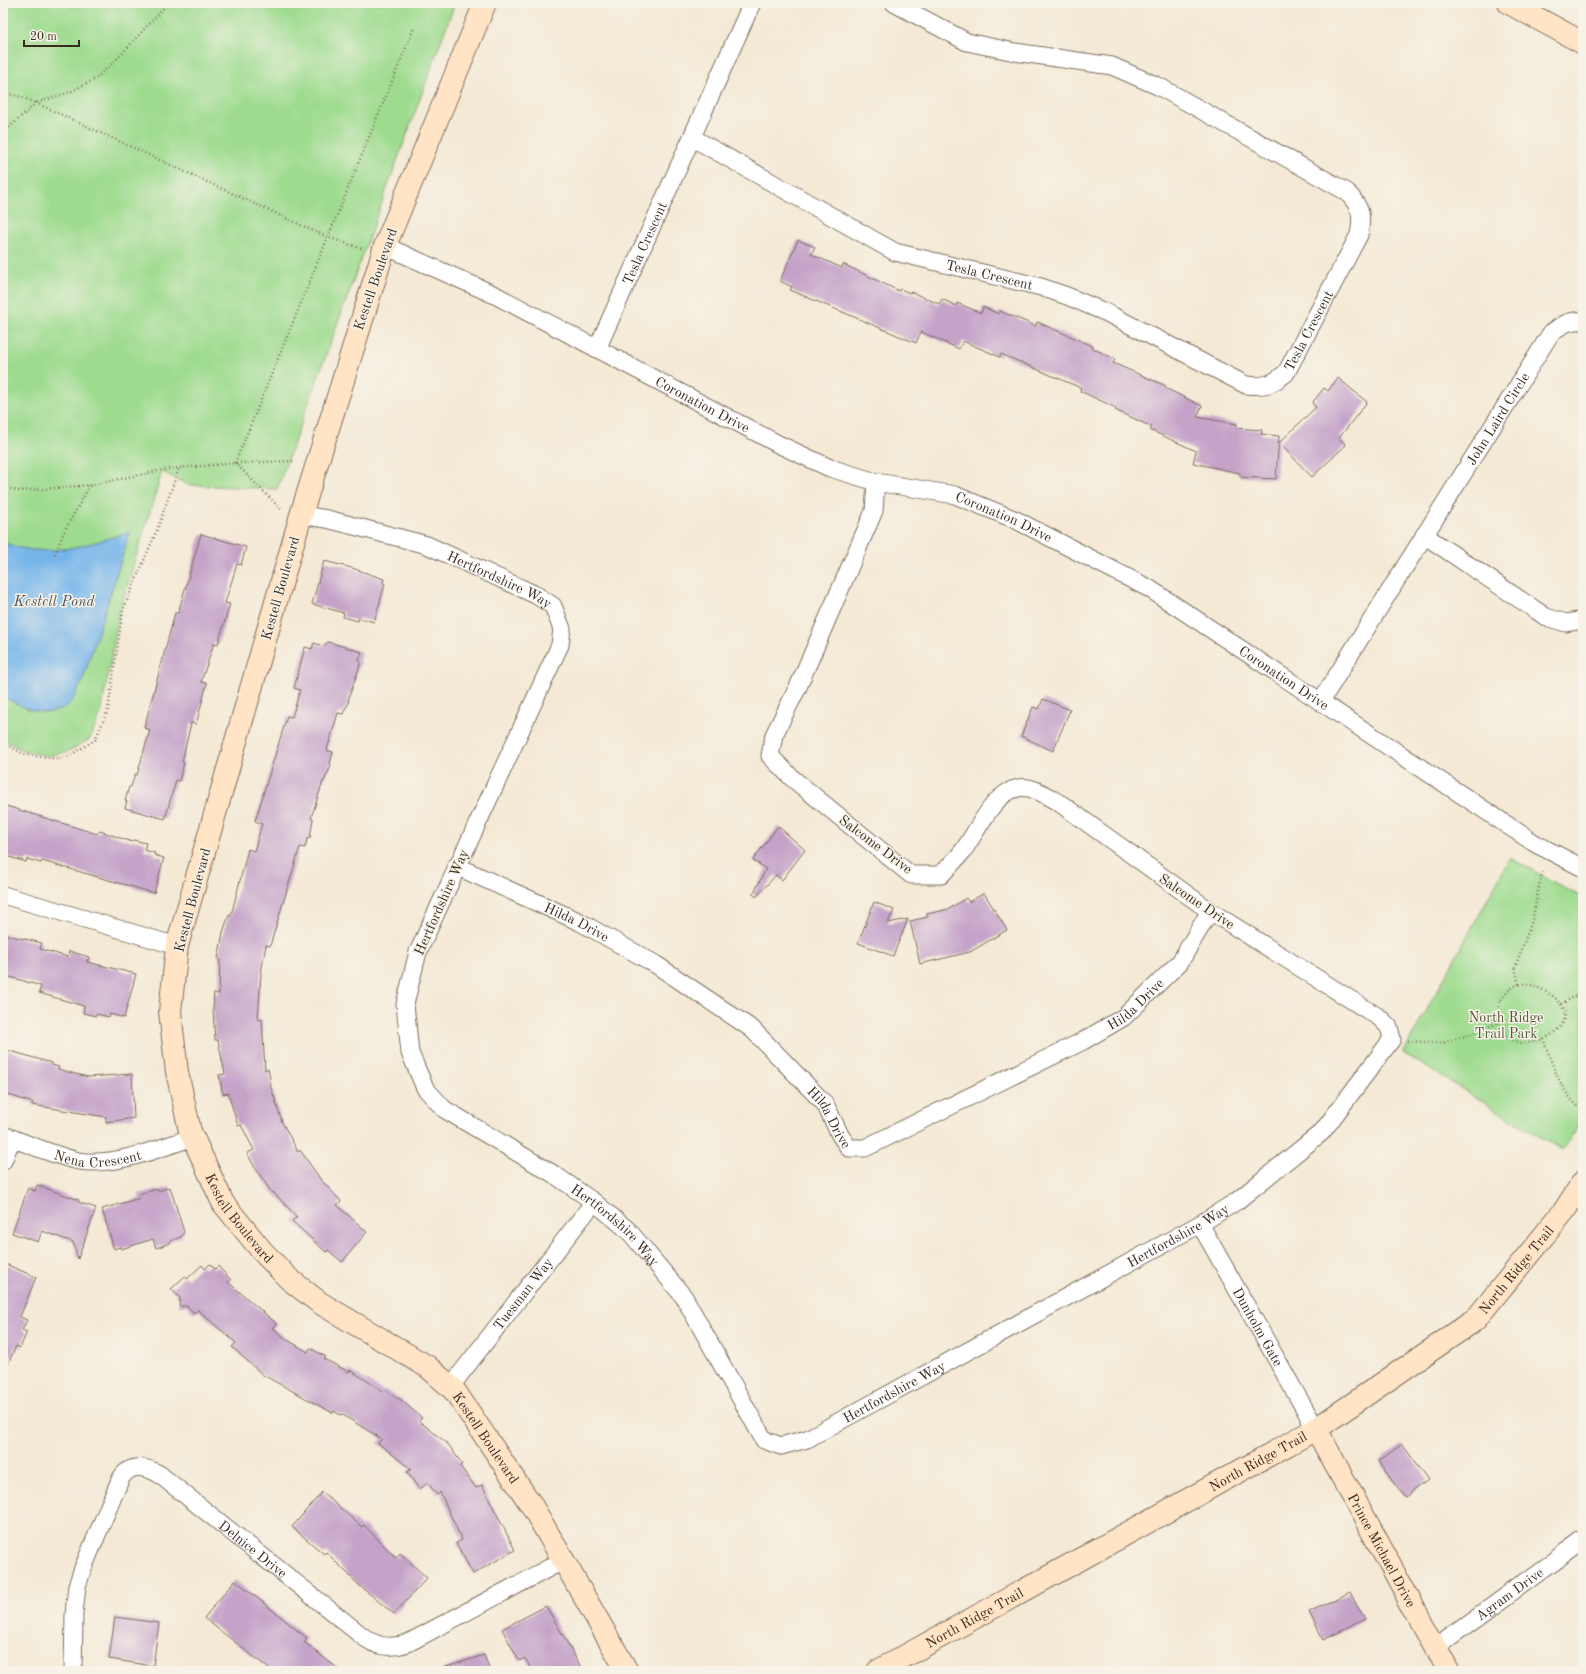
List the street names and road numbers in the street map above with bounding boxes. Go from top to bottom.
street label: Tesla Crescent [621,200,670,287]
street label: Kestell Boulevard [352,226,400,332]
street label: Tesla Crescent [944,258,1034,293]
street label: Tesla Crescent [1282,288,1336,374]
street label: John Laird Circle [1464,371,1532,468]
street label: Coronation Drive [653,375,752,436]
street label: Coronation Drive [953,490,1054,545]
street label: Kestell Boulevard [259,535,302,642]
street label: Hertfordshire Way [445,549,555,612]
street label: Coronation Drive [1236,644,1331,713]
street label: Salcome Drive [836,813,915,877]
street label: Kestell Boulevard [172,847,214,954]
street label: Hertfordshire Way [412,847,472,957]
street label: Salcome Drive [1156,872,1237,932]
street label: Hilda Drive [542,901,611,945]
street label: Hilda Drive [1105,976,1167,1033]
street label: Hilda Drive [804,1084,853,1151]
street label: Nena Crescent [52,1148,143,1170]
street label: Kestell Boulevard [202,1171,276,1266]
street label: Hertfordshire Way [568,1182,661,1270]
street label: Hertfordshire Way [1125,1202,1232,1270]
street label: North Ridge Trail [1477,1224,1557,1317]
street label: Tuesman Way [491,1255,556,1333]
street label: Dunholm Gate [1230,1286,1285,1369]
street label: Hertfordshire Way [841,1358,948,1426]
street label: Kestell Boulevard [449,1390,521,1487]
street label: North Ridge Trail [1207,1429,1310,1495]
street label: Prince Michael Drive [1345,1491,1418,1610]
street label: Delnice Drive [216,1519,289,1581]
street label: Agram Drive [1474,1565,1546,1624]
street label: North Ridge Trail [924,1586,1026,1651]

